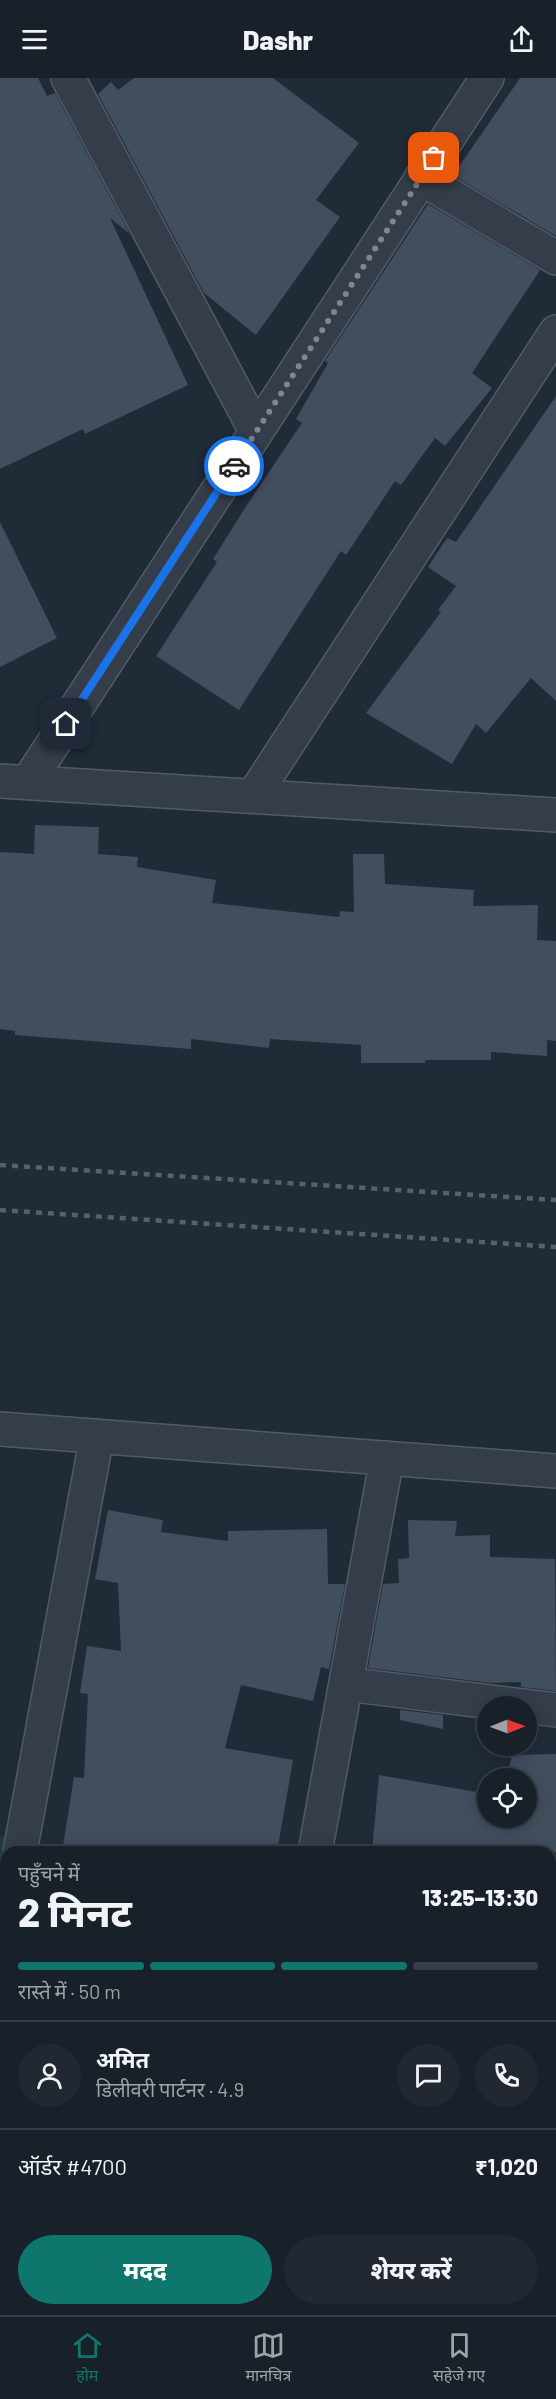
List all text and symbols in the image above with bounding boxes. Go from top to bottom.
icon: menu [18,23,51,56]
text: Dashr [243,23,313,55]
icon: share [505,23,538,56]
pin [408,132,459,183]
icon: bag [417,141,450,174]
courier [204,436,264,496]
icon: car [218,450,251,483]
pin [40,698,91,749]
icon: home [49,707,82,740]
north arrow [477,1696,537,1756]
map controls [477,1696,537,1828]
button: locate [477,1768,537,1828]
text: पहुँचने में [18,1861,80,1885]
text: 13:25–13:30 [422,1884,538,1910]
text: 2 मिनट [18,1888,132,1935]
text: रास्ते में · 50 m [18,1979,121,2003]
button: person [18,2044,81,2107]
button: chat [397,2044,460,2107]
button: phone [475,2044,538,2107]
text: अमित [96,2046,149,2072]
text: डिलीवरी पार्टनर · 4.9 [96,2077,244,2101]
text: ऑर्डर #4700 [18,2153,127,2179]
text: ₹1,020 [475,2153,538,2179]
button: मदद [18,2235,272,2304]
button: शेयर करें [284,2235,538,2304]
tab: होम [71,2329,104,2388]
tab: मानचित्र [246,2329,291,2388]
tab: सहेजे गए [433,2329,485,2388]

